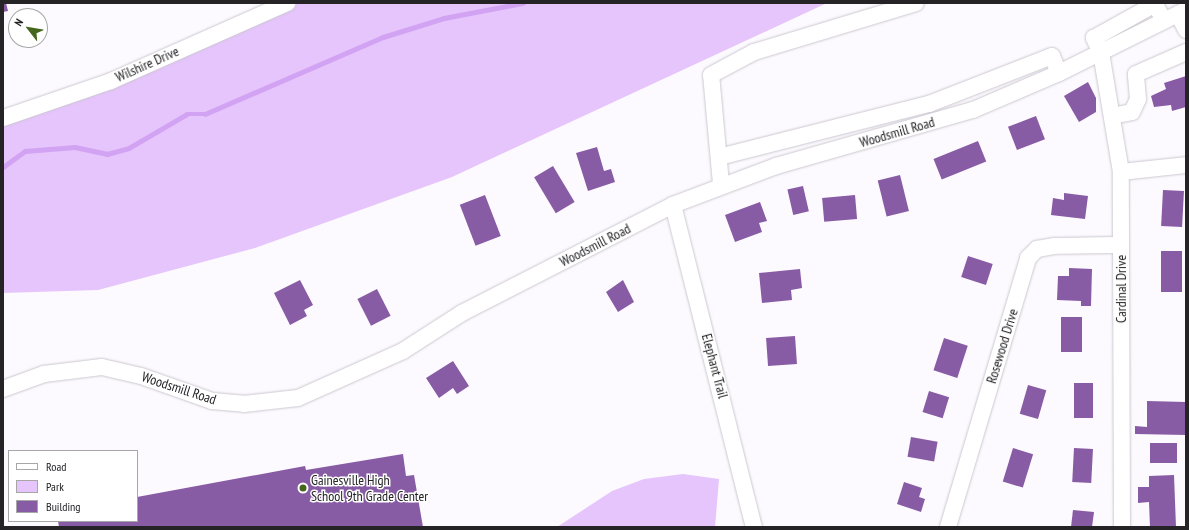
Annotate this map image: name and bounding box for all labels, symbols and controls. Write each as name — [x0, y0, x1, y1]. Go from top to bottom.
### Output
north arrow — [8, 8, 48, 48]
text: N — [11, 16, 26, 28]
street label: Wilshire Drive — [113, 43, 181, 85]
street label: Woodsmill Road — [858, 113, 936, 151]
street label: Woodsmill Road — [557, 220, 633, 270]
street label: Cardinal Drive — [1113, 255, 1129, 323]
street label: Rosewood Drive — [983, 307, 1021, 385]
street label: Elephant Trail — [698, 332, 732, 400]
street label: Woodsmill Road — [140, 368, 218, 408]
legend — [8, 450, 138, 522]
text: Road — [46, 459, 66, 474]
place label: Gainesville High School 9th Grade Center — [311, 472, 428, 504]
text: Park — [46, 479, 64, 494]
marker: Gainesville High School 9th Grade Center — [298, 483, 308, 493]
text: Building — [46, 499, 81, 514]

